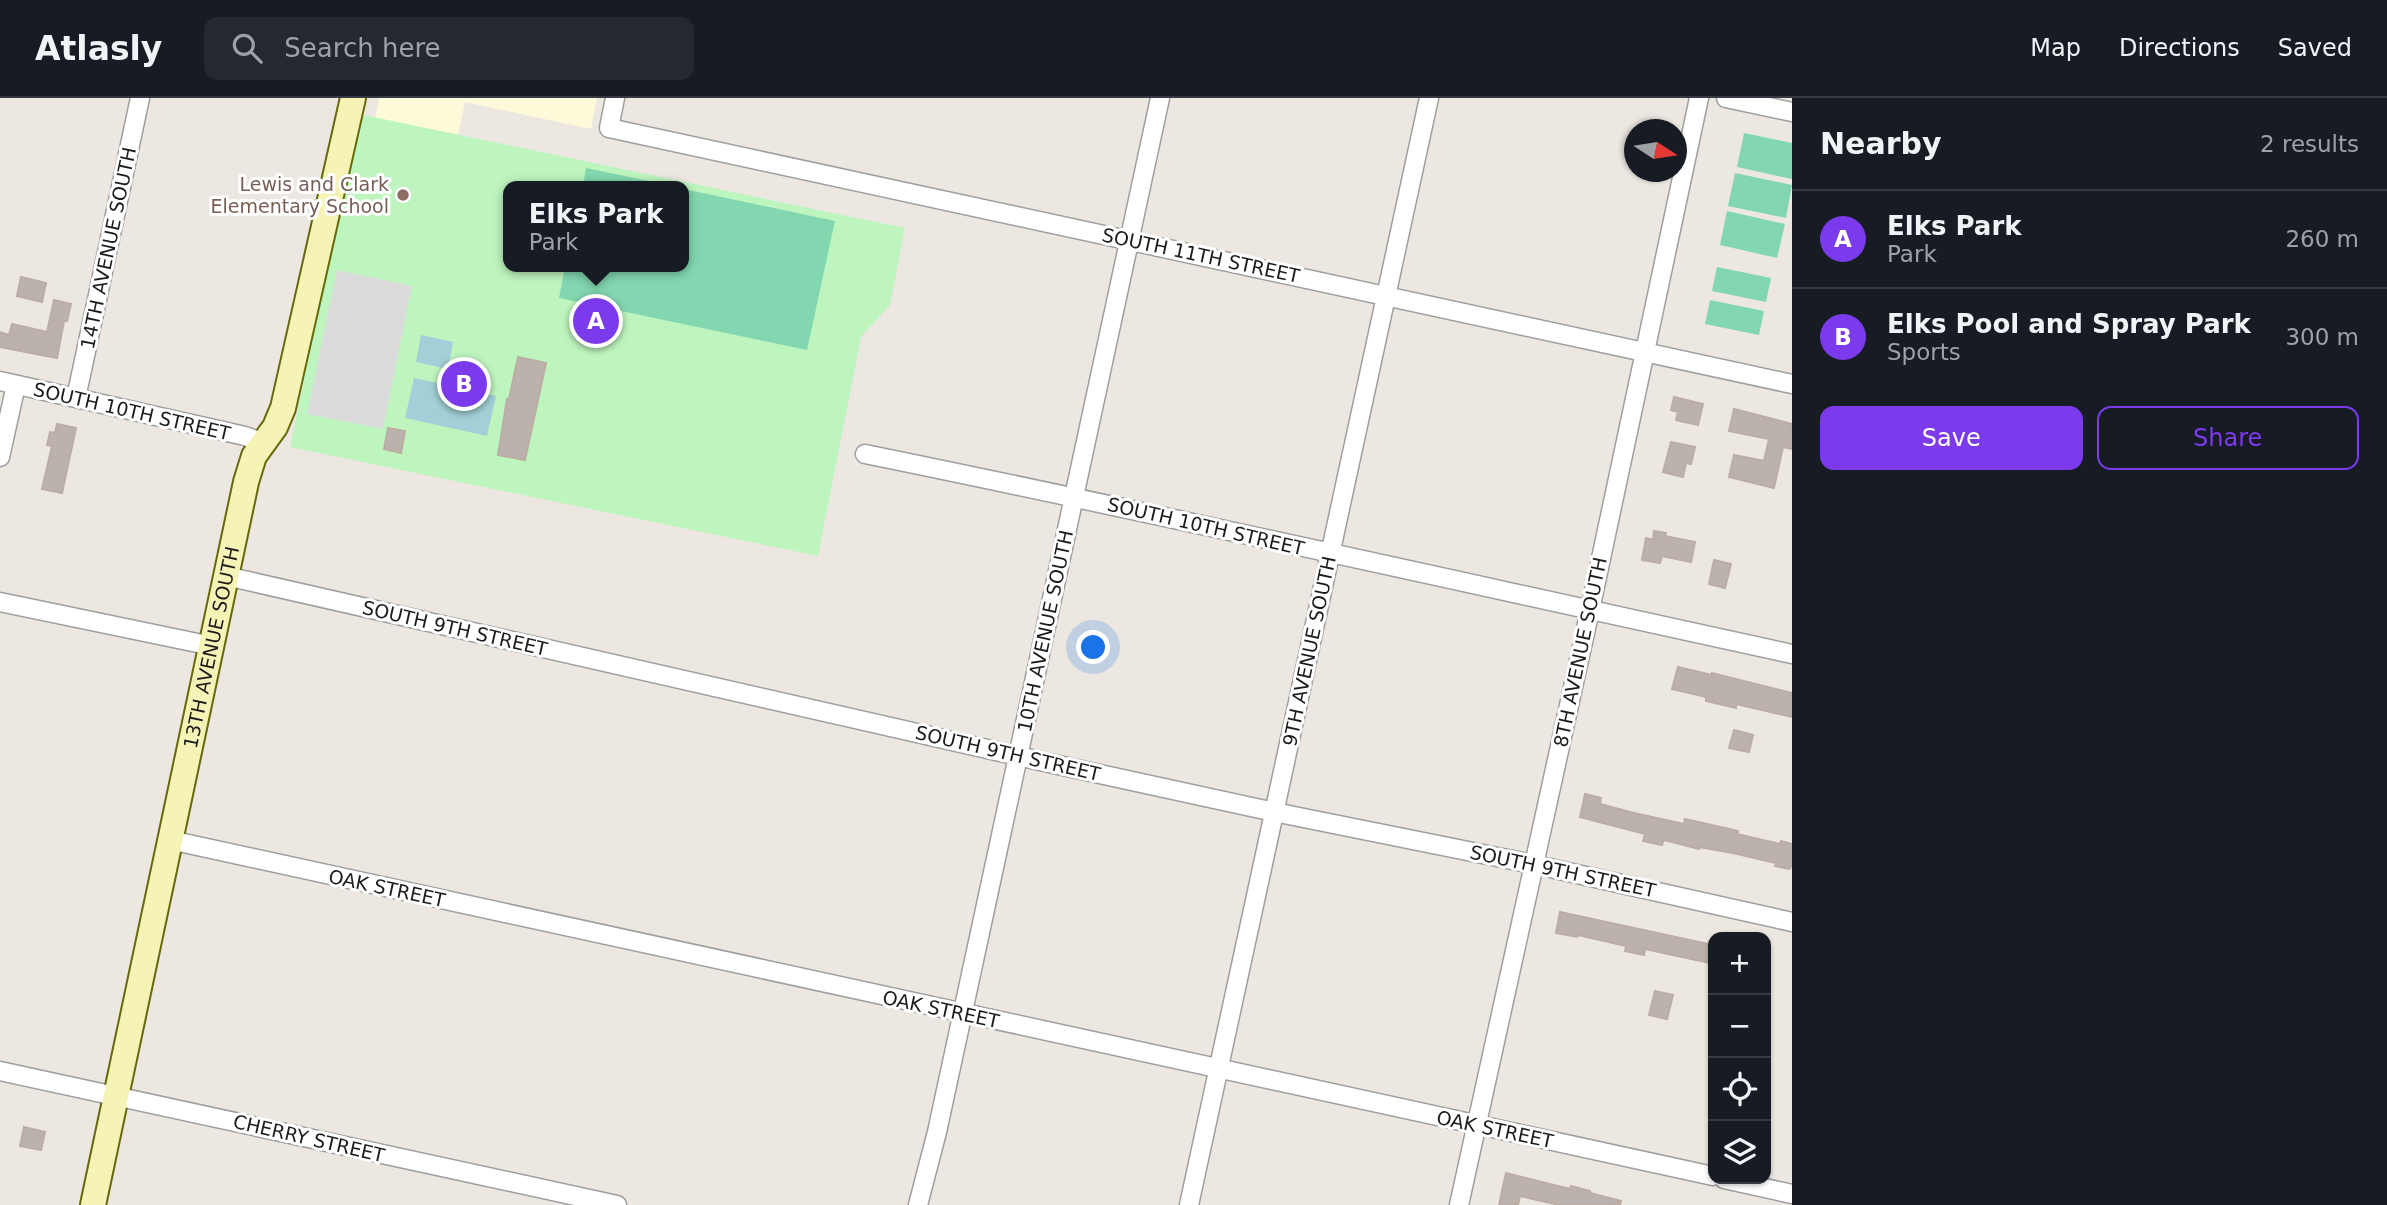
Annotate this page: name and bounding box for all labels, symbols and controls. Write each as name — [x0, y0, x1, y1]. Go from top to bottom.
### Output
search box — [204, 17, 694, 80]
text: Atlasly — [35, 29, 162, 68]
icon: search — [228, 29, 266, 67]
text: Search here — [284, 33, 441, 63]
text: Map — [2030, 34, 2081, 62]
text: Directions — [2119, 34, 2240, 62]
text: Saved — [2278, 34, 2352, 62]
north arrow — [1624, 119, 1687, 182]
text: Nearby — [1820, 126, 1942, 161]
text: 2 results — [2260, 131, 2359, 157]
street label: 14TH AVENUE SOUTH — [76, 145, 140, 351]
place label: Lewis and Clark Elementary School — [211, 173, 389, 217]
popup — [503, 181, 689, 272]
marker: Lewis and Clark Elementary School — [395, 187, 411, 203]
text: Elks Park — [529, 199, 663, 229]
text: Elks Park — [1887, 211, 2022, 241]
street label: SOUTH 11TH STREET — [1100, 223, 1302, 287]
text: A — [1834, 226, 1852, 252]
text: 260 m — [2285, 226, 2359, 252]
text: Park — [529, 229, 578, 255]
text: Park — [1887, 241, 1937, 267]
pin: A — [573, 295, 619, 347]
text: Elks Pool and Spray Park — [1887, 309, 2251, 339]
text: B — [1834, 324, 1852, 350]
text: 300 m — [2285, 324, 2359, 350]
text: Sports — [1887, 339, 1961, 365]
pin: B — [441, 358, 487, 410]
street label: SOUTH 10TH STREET — [31, 378, 233, 444]
button: Save — [1820, 406, 2083, 470]
button: Share — [2097, 406, 2359, 470]
street label: SOUTH 10TH STREET — [1105, 493, 1307, 559]
street label: 10TH AVENUE SOUTH — [1013, 528, 1077, 734]
street label: 13TH AVENUE SOUTH — [179, 544, 243, 750]
street label: 9TH AVENUE SOUTH — [1278, 554, 1340, 748]
street label: 8TH AVENUE SOUTH — [1549, 555, 1611, 749]
street label: SOUTH 9TH STREET — [360, 596, 550, 660]
your location — [1076, 630, 1110, 664]
street label: SOUTH 9TH STREET — [913, 721, 1103, 785]
street label: SOUTH 9TH STREET — [1468, 841, 1658, 902]
street label: OAK STREET — [327, 865, 448, 911]
map controls — [1708, 932, 1771, 1184]
button: + — [1708, 932, 1771, 995]
street label: OAK STREET — [881, 986, 1002, 1032]
button: − — [1708, 995, 1771, 1058]
button: locate — [1708, 1058, 1771, 1121]
street label: OAK STREET — [1435, 1106, 1556, 1152]
street label: CHERRY STREET — [231, 1110, 387, 1166]
button: layers — [1708, 1121, 1771, 1184]

